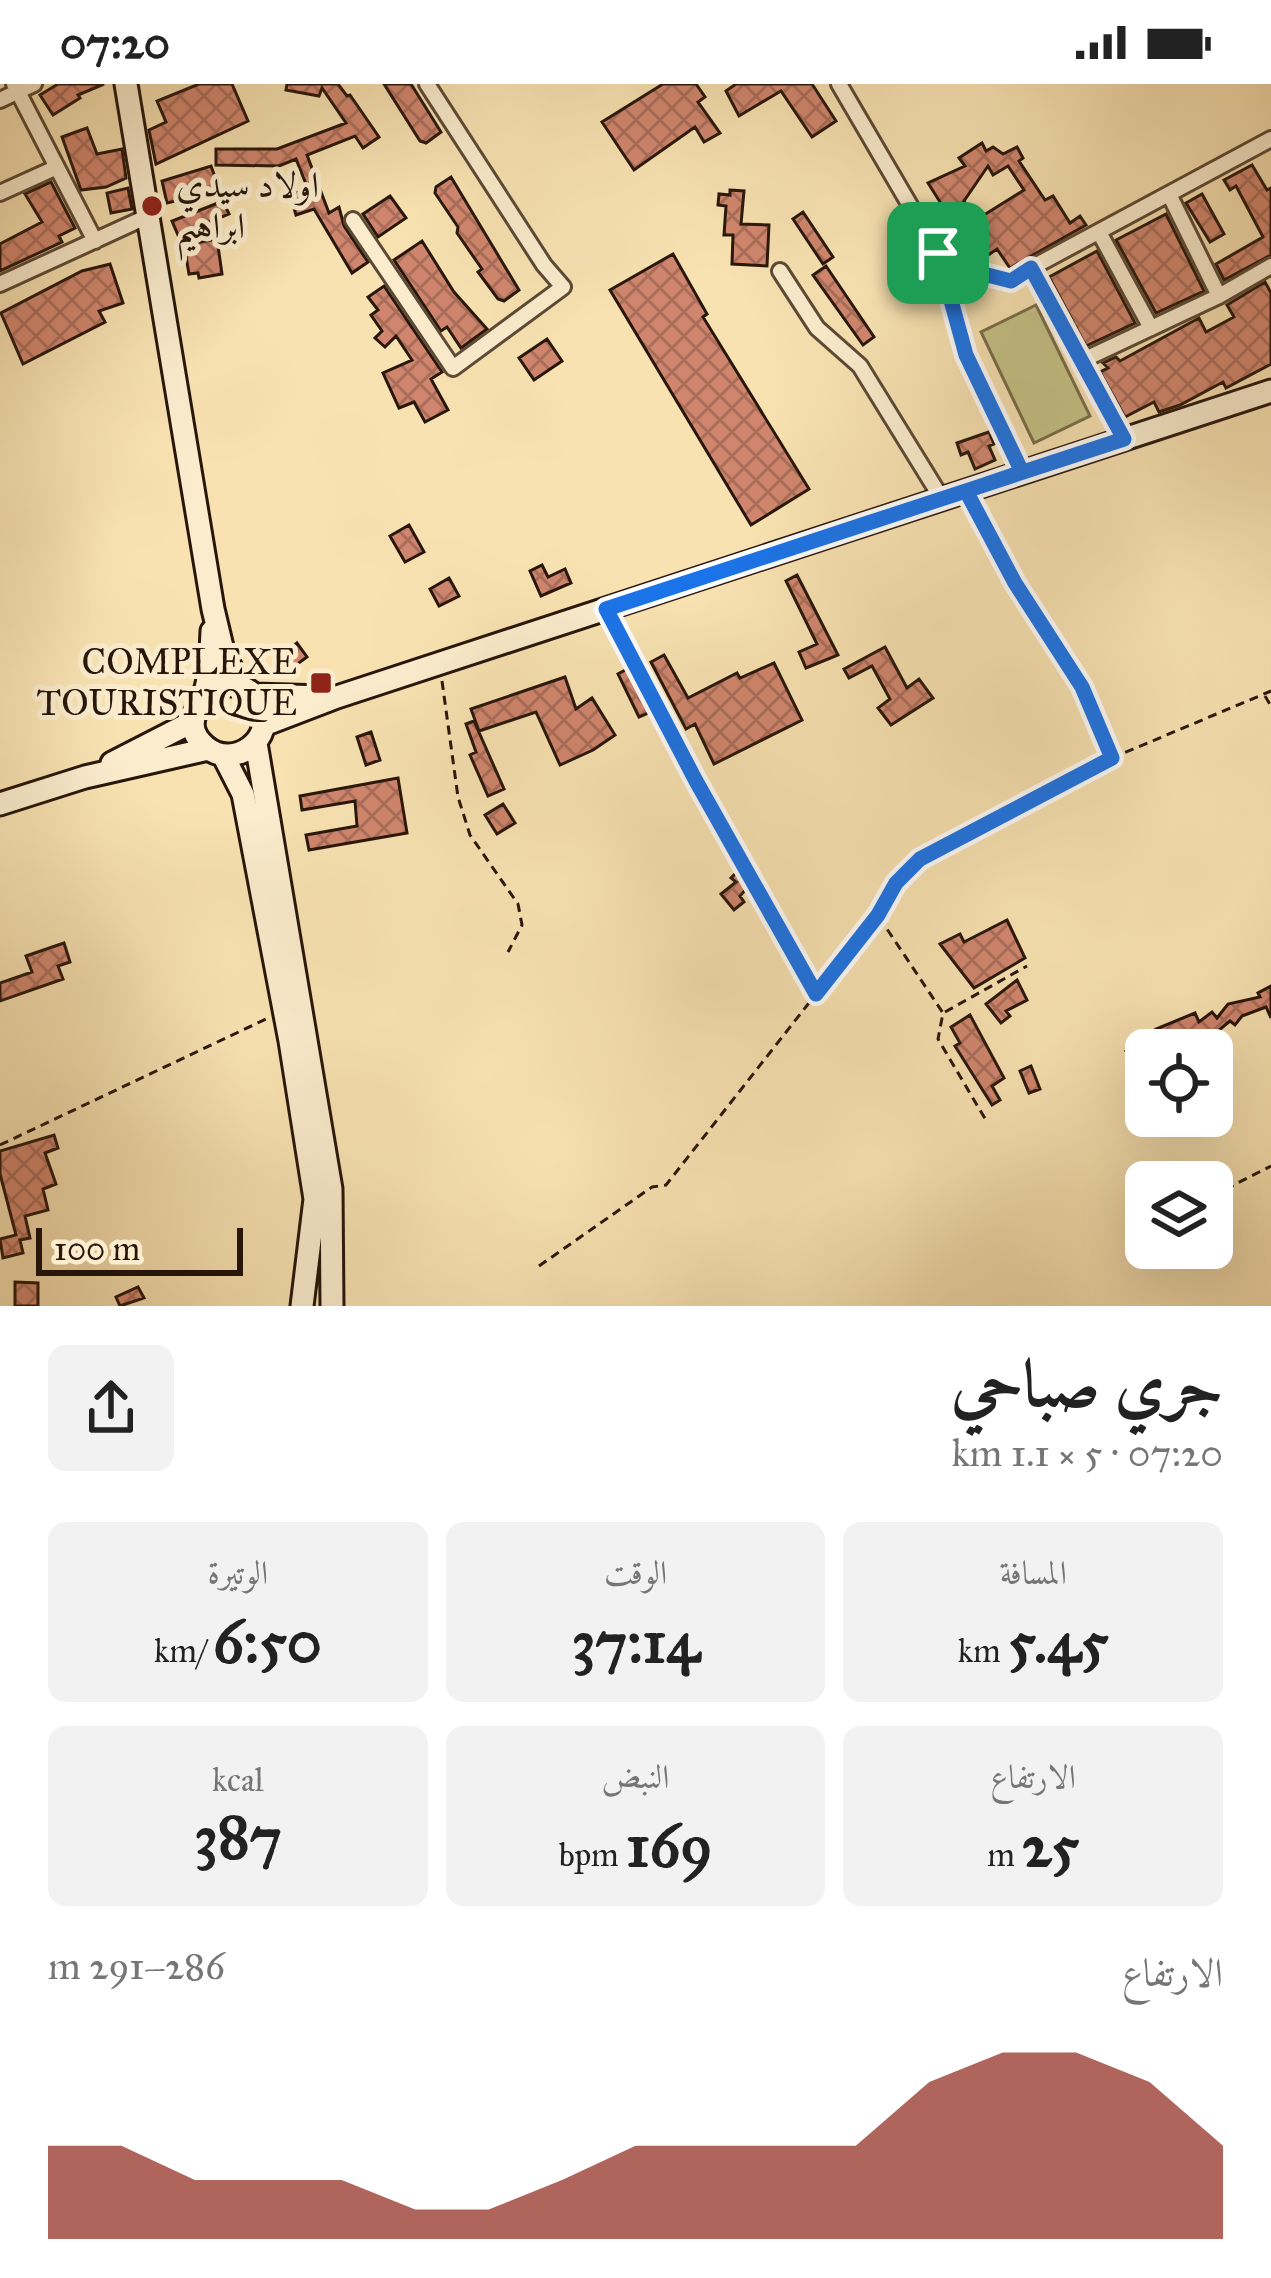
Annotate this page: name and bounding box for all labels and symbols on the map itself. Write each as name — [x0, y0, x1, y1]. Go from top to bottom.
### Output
place label: اولاد سيدي ابراهيم — [176, 163, 319, 261]
marker: اولاد سيدي ابراهيم — [139, 193, 165, 219]
pin — [887, 202, 989, 304]
place label: COMPLEXE TOURISTIQUE — [36, 640, 297, 725]
marker: COMPLEXE TOURISTIQUE — [308, 670, 334, 696]
scale bar — [36, 1222, 243, 1275]

